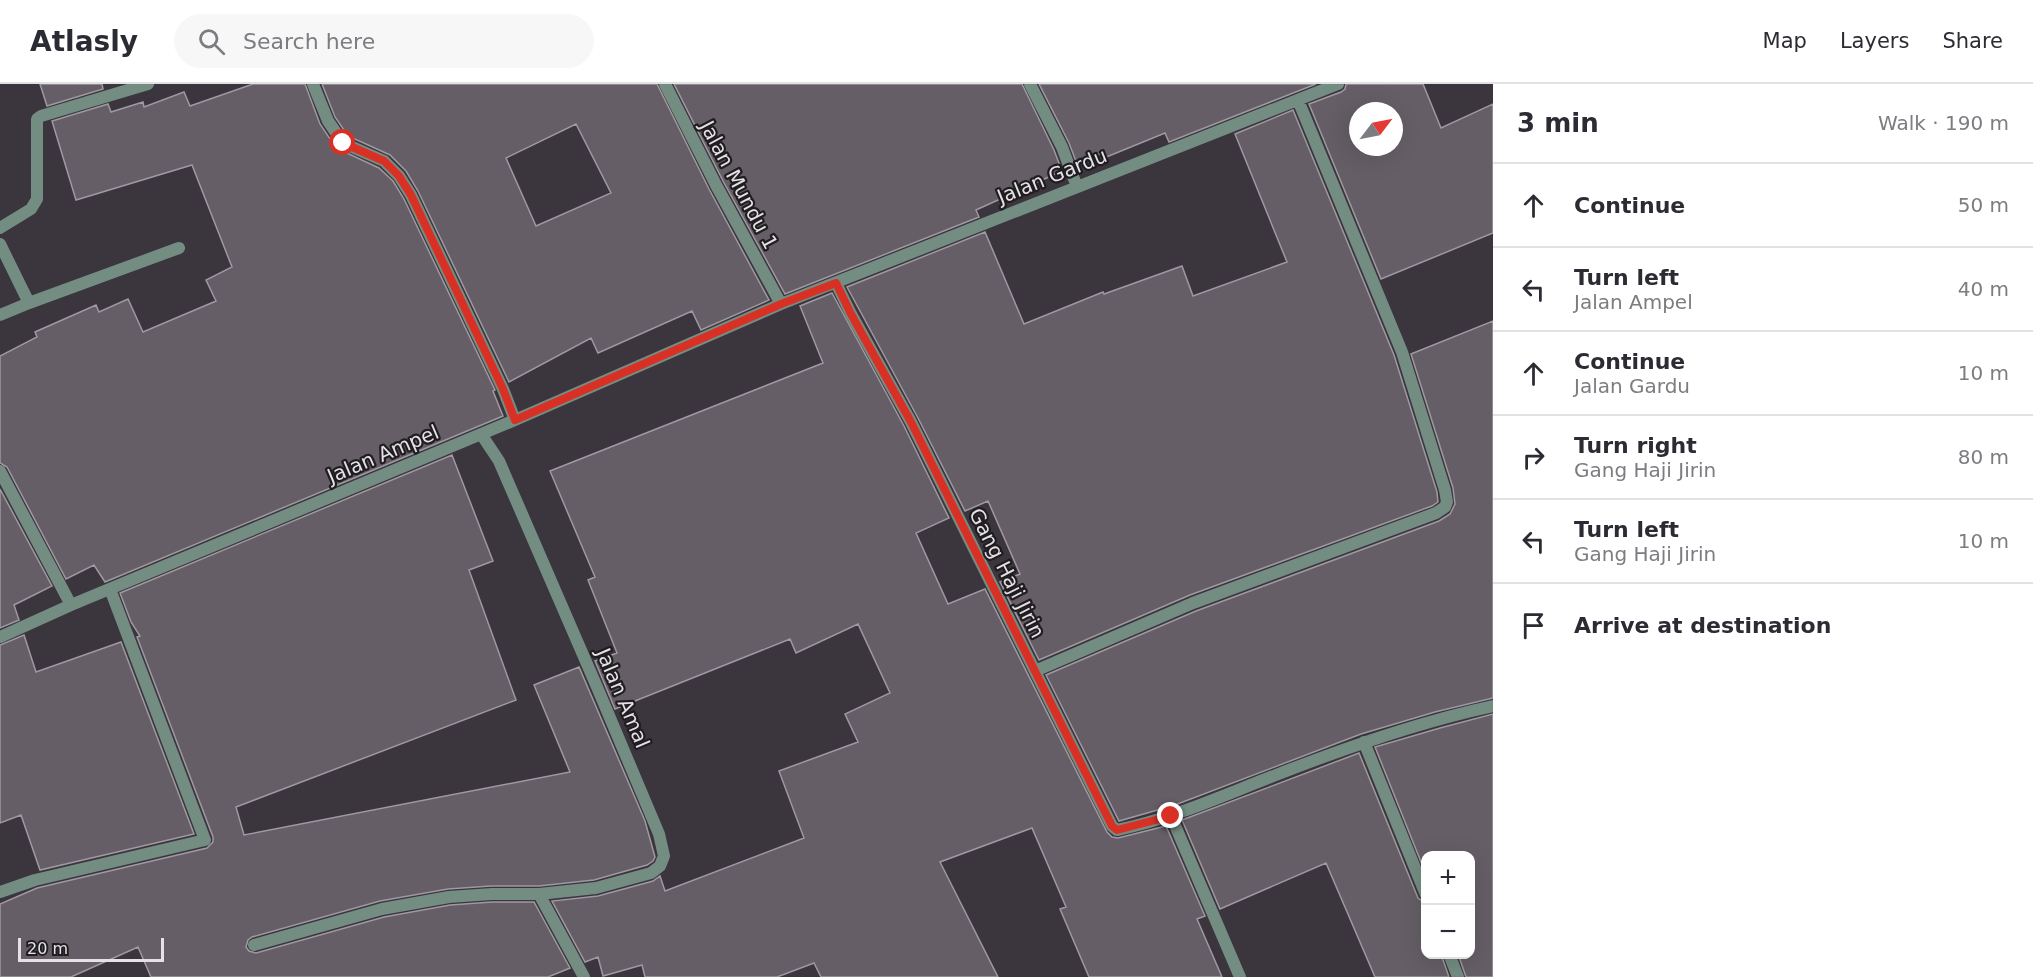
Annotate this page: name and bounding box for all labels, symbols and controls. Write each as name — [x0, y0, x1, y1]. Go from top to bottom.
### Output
search box — [174, 14, 594, 68]
text: Atlasly — [30, 25, 138, 58]
icon: search — [195, 25, 228, 58]
text: Search here — [243, 29, 375, 54]
text: Map — [1763, 29, 1807, 53]
text: Layers — [1840, 29, 1909, 53]
text: Share — [1942, 29, 2003, 53]
north arrow — [1349, 102, 1403, 156]
text: 3 min — [1517, 108, 1599, 138]
text: Walk · 190 m — [1878, 111, 2009, 135]
street label: Jalan Mundu 1 — [694, 115, 783, 253]
route start — [329, 129, 355, 155]
street label: Jalan Gardu — [992, 143, 1110, 210]
icon: ahead — [1517, 189, 1550, 222]
text: Continue — [1574, 193, 1685, 218]
text: 50 m — [1958, 193, 2009, 217]
text: Turn left — [1574, 265, 1679, 290]
icon: left — [1517, 273, 1550, 306]
text: 40 m — [1958, 277, 2009, 301]
text: Jalan Ampel — [1574, 290, 1693, 314]
text: Continue — [1574, 349, 1685, 374]
icon: ahead — [1517, 357, 1550, 390]
text: 10 m — [1958, 361, 2009, 385]
text: Jalan Gardu — [1574, 374, 1690, 398]
street label: Jalan Ampel — [322, 420, 442, 489]
text: Turn right — [1574, 433, 1697, 458]
icon: right — [1517, 441, 1550, 474]
text: 80 m — [1958, 445, 2009, 469]
text: Gang Haji Jirin — [1574, 458, 1716, 482]
street label: Gang Haji Jirin — [964, 504, 1050, 642]
text: Turn left — [1574, 517, 1679, 542]
icon: left — [1517, 525, 1550, 558]
text: 10 m — [1958, 529, 2009, 553]
text: Gang Haji Jirin — [1574, 542, 1716, 566]
icon: arrive — [1517, 609, 1550, 642]
text: Arrive at destination — [1574, 613, 1831, 638]
street label: Jalan Amal — [590, 643, 655, 751]
route end — [1157, 802, 1183, 828]
map controls — [1421, 851, 1475, 959]
button: + — [1421, 851, 1475, 905]
button: − — [1421, 905, 1475, 959]
scale bar — [18, 935, 164, 962]
text: 20 m — [27, 939, 68, 958]

